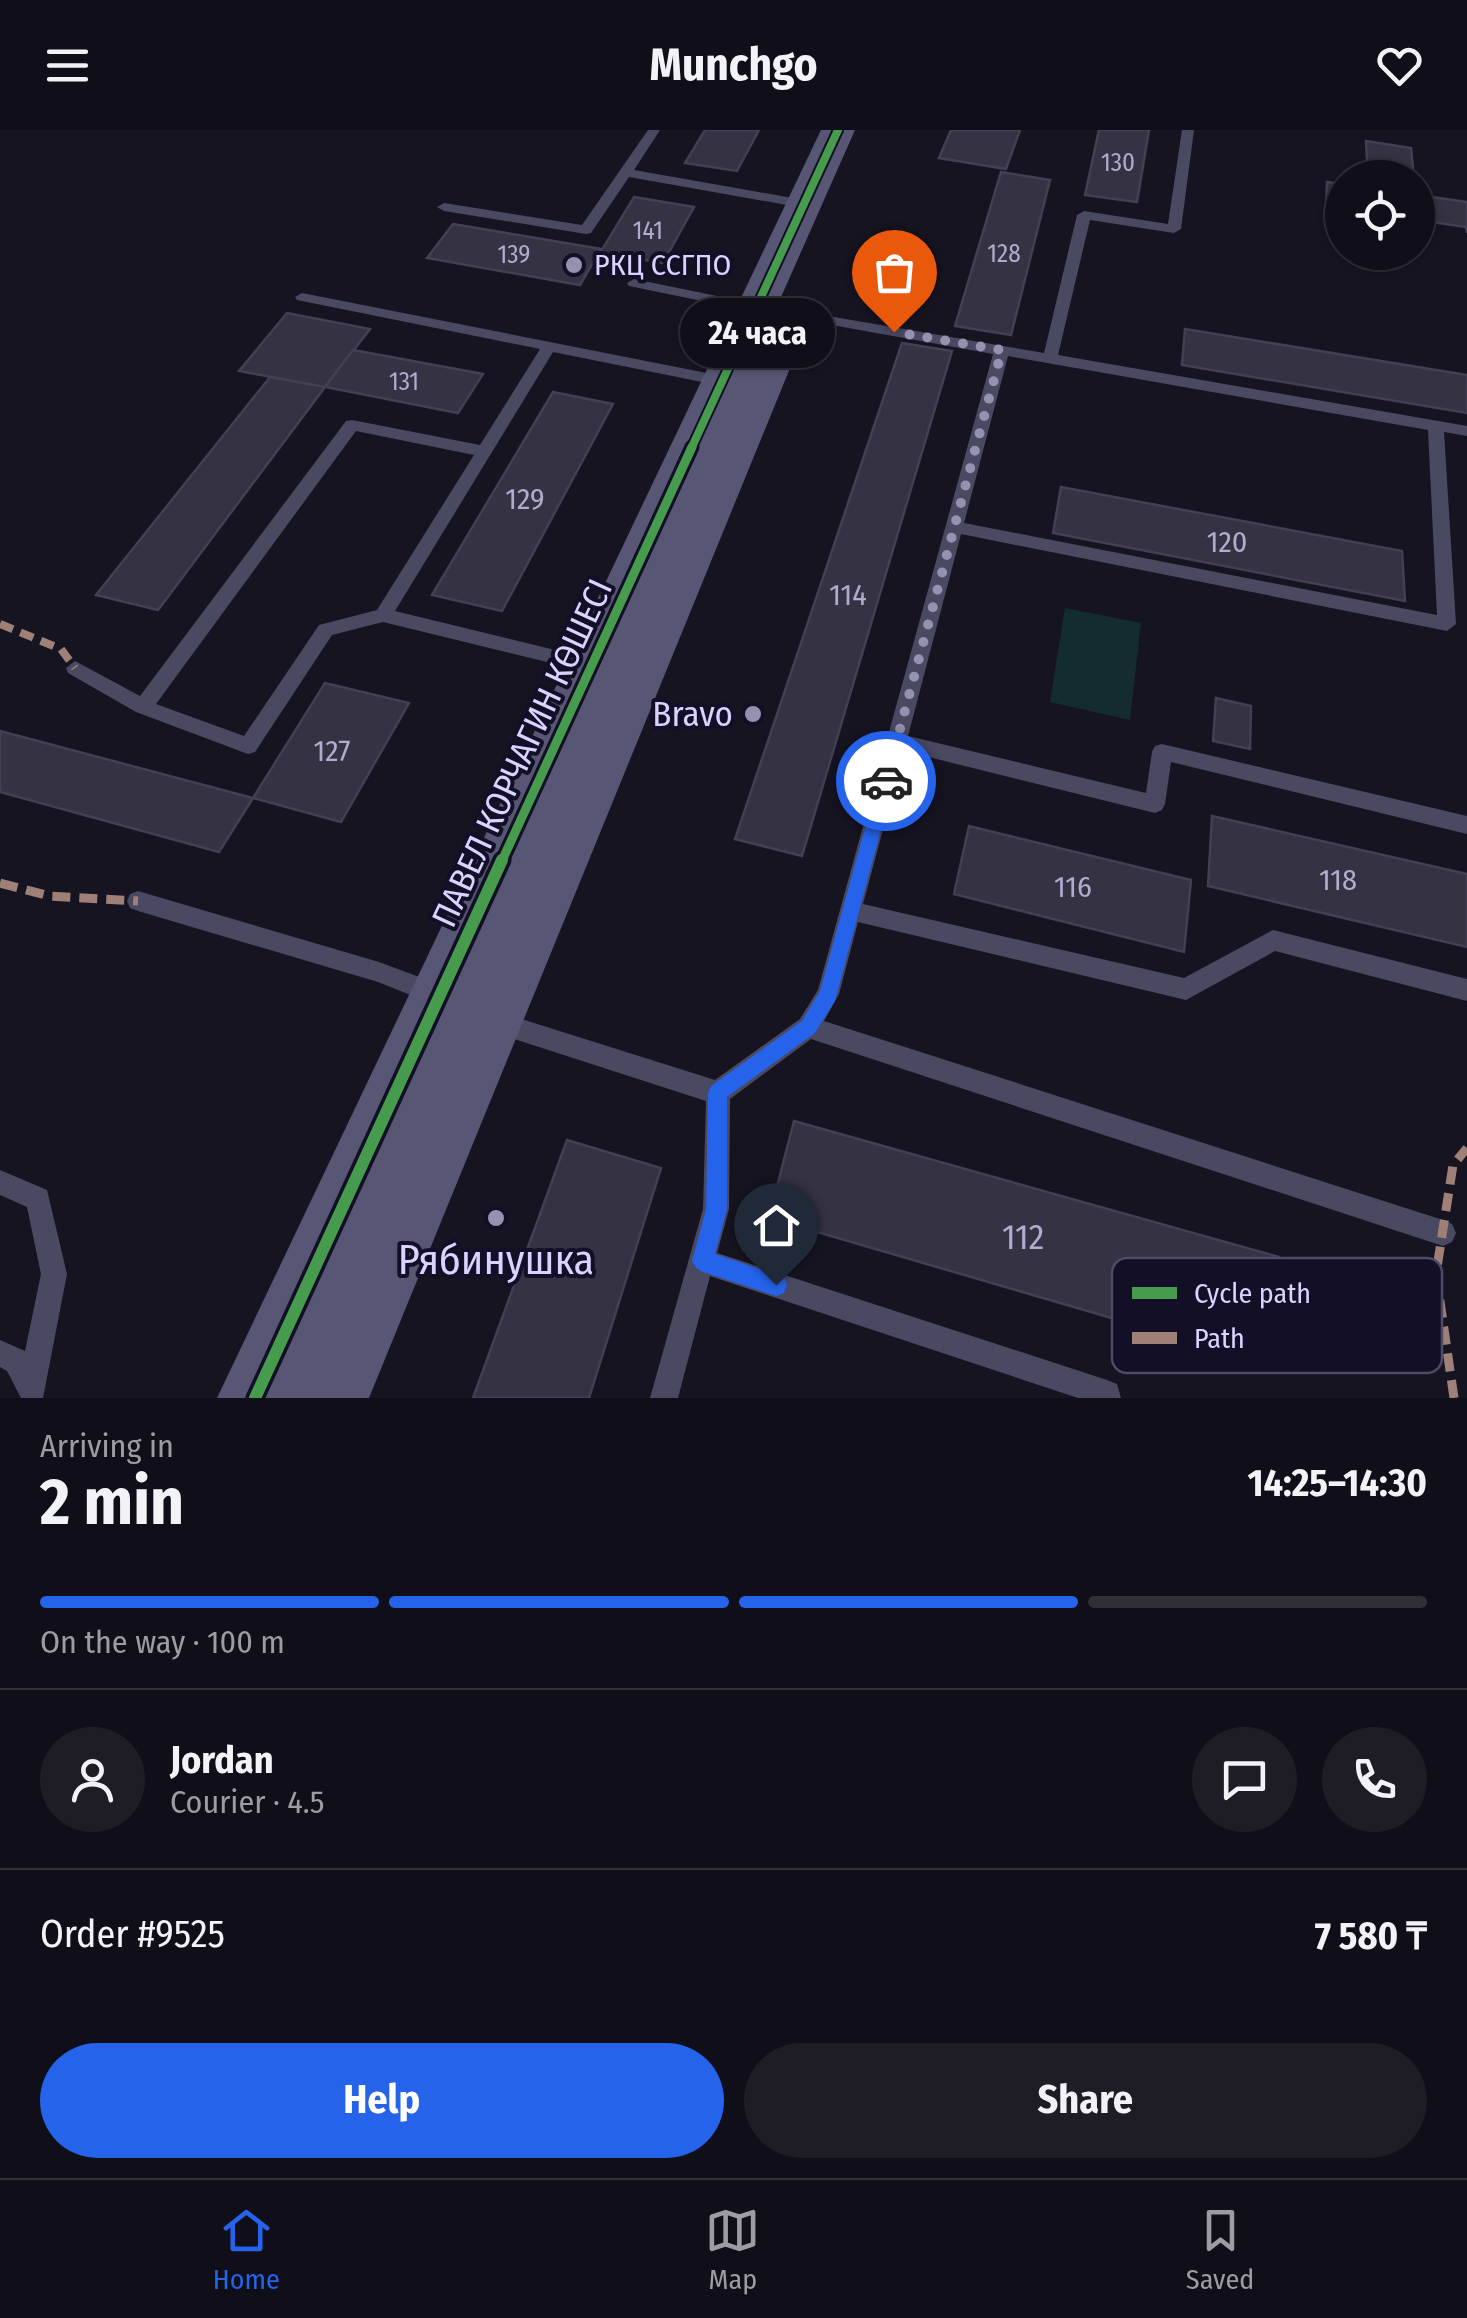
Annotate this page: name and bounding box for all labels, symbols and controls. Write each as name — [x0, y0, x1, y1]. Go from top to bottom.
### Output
icon: menu — [40, 38, 95, 93]
text: Munchgo — [650, 38, 817, 92]
icon: heart — [1372, 38, 1427, 93]
house number: 130 — [1101, 148, 1135, 178]
map controls — [1325, 160, 1435, 270]
button: locate — [1325, 160, 1435, 270]
house number: 141 — [633, 216, 663, 246]
pin — [852, 230, 937, 333]
house number: 128 — [987, 239, 1021, 269]
house number: 139 — [498, 240, 530, 270]
icon: bag — [867, 245, 922, 300]
place label: РКЦ ССГПО — [594, 247, 731, 283]
marker: РКЦ ССГПО — [563, 254, 585, 276]
callout: 24 часа — [679, 297, 834, 367]
text: 24 часа — [708, 314, 807, 352]
house number: 131 — [389, 367, 419, 397]
house number: 129 — [505, 481, 545, 517]
house number: 120 — [1207, 524, 1247, 560]
street label: ПАВЕЛ КОРЧАГИН КӨШЕСІ — [423, 573, 621, 933]
house number: 114 — [829, 577, 867, 613]
place label: Bravo — [652, 693, 733, 735]
marker: Bravo — [742, 703, 764, 725]
courier — [836, 731, 936, 831]
house number: 127 — [314, 733, 350, 769]
icon: car — [859, 754, 914, 809]
house number: 118 — [1319, 862, 1357, 898]
house number: 116 — [1054, 869, 1092, 905]
pin — [734, 1183, 819, 1286]
icon: home — [749, 1198, 804, 1253]
marker: Рябинушка — [485, 1207, 507, 1229]
house number: 112 — [1002, 1216, 1044, 1258]
place label: Рябинушка — [398, 1235, 594, 1285]
legend — [1112, 1258, 1442, 1373]
text: Cycle path — [1194, 1277, 1311, 1310]
text: Path — [1194, 1322, 1245, 1355]
text: Arriving in — [40, 1427, 174, 1465]
text: 14:25–14:30 — [1247, 1460, 1427, 1506]
text: 2 min — [40, 1463, 184, 1541]
text: On the way · 100 m — [40, 1623, 285, 1661]
button: person — [40, 1727, 145, 1832]
button: chat — [1192, 1727, 1297, 1832]
button: phone — [1322, 1727, 1427, 1832]
text: Jordan — [170, 1737, 274, 1783]
text: Courier · 4.5 — [170, 1783, 325, 1821]
text: Order #9525 — [40, 1911, 225, 1957]
text: 7 580 ₸ — [1315, 1913, 1427, 1959]
button: Help — [40, 2043, 724, 2158]
button: Share — [744, 2043, 1427, 2158]
tab: Home — [213, 2203, 280, 2296]
tab: Map — [705, 2203, 760, 2296]
tab: Saved — [1186, 2203, 1254, 2296]

